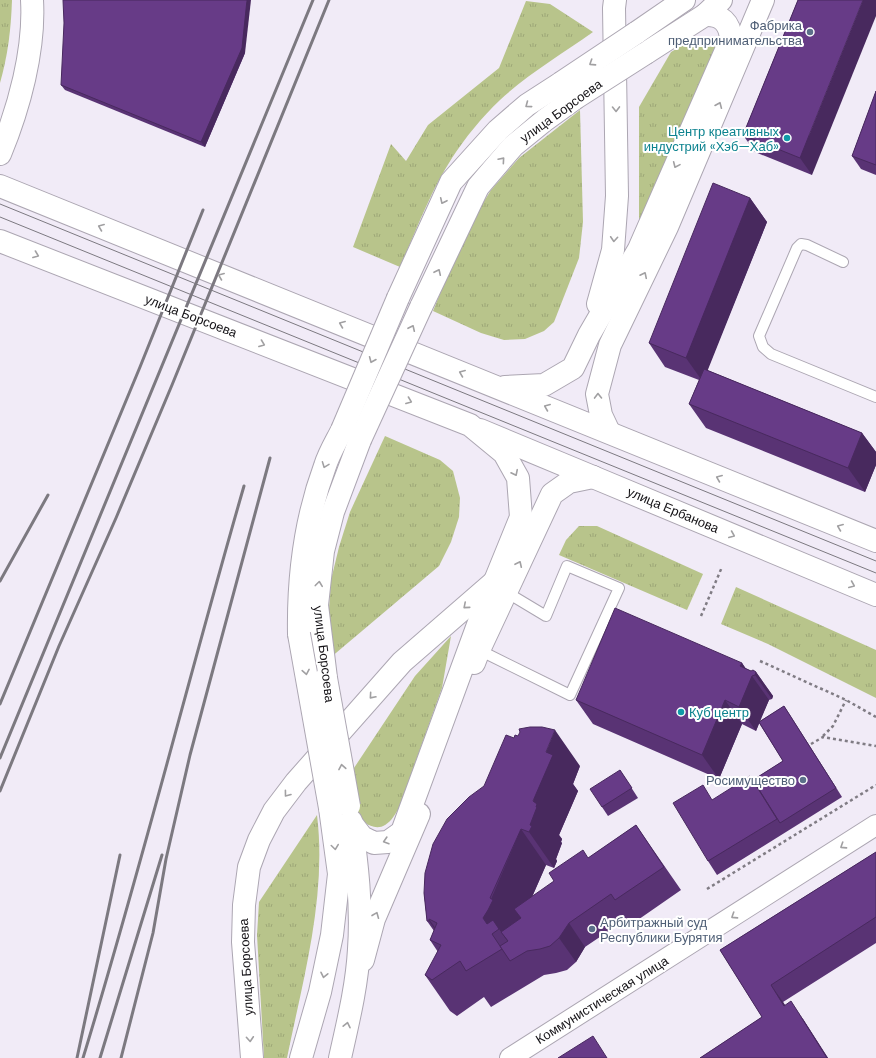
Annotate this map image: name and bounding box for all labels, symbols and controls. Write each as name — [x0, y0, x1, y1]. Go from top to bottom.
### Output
place label: Фабрика предпринимательства — [668, 17, 803, 49]
marker: Фабрика предпринимательства — [805, 27, 815, 37]
one-way arrow — [589, 58, 596, 65]
street label: улица Борсоева — [517, 75, 606, 146]
one-way arrow — [526, 100, 533, 107]
one-way arrow — [715, 102, 723, 109]
one-way arrow — [612, 106, 620, 112]
place label: Центр креативных индустрий «Хэб—Хаб» — [644, 123, 779, 155]
marker: Центр креативных индустрий «Хэб—Хаб» — [782, 133, 792, 143]
one-way arrow — [497, 157, 504, 164]
one-way arrow — [672, 162, 680, 169]
one-way arrow — [440, 196, 448, 204]
one-way arrow — [97, 223, 104, 231]
one-way arrow — [609, 236, 618, 242]
one-way arrow — [33, 251, 40, 259]
one-way arrow — [433, 268, 441, 276]
one-way arrow — [218, 272, 225, 280]
one-way arrow — [639, 272, 647, 279]
street label: улица Борсоева — [143, 291, 240, 342]
one-way arrow — [338, 321, 345, 329]
one-way arrow — [407, 325, 415, 332]
one-way arrow — [258, 339, 265, 347]
one-way arrow — [368, 356, 376, 363]
one-way arrow — [459, 370, 467, 378]
one-way arrow — [594, 392, 602, 398]
one-way arrow — [405, 397, 412, 405]
one-way arrow — [543, 404, 550, 412]
one-way arrow — [322, 462, 330, 469]
one-way arrow — [510, 469, 518, 476]
one-way arrow — [716, 474, 723, 482]
street label: улица Ербанова — [625, 483, 722, 537]
one-way arrow — [836, 523, 843, 531]
one-way arrow — [729, 531, 736, 539]
one-way arrow — [514, 560, 522, 568]
one-way arrow — [315, 580, 324, 587]
one-way arrow — [849, 581, 856, 589]
one-way arrow — [463, 601, 471, 608]
street label: улица Борсоева — [310, 605, 338, 704]
one-way arrow — [301, 669, 309, 675]
one-way arrow — [370, 691, 377, 698]
place label: Куб центр — [689, 704, 749, 721]
marker: Куб центр — [676, 707, 686, 717]
one-way arrow — [338, 764, 347, 770]
place label: Росимущество — [706, 772, 795, 789]
marker: Росимущество — [798, 775, 808, 785]
one-way arrow — [285, 789, 292, 796]
one-way arrow — [382, 836, 389, 845]
one-way arrow — [840, 842, 847, 849]
one-way arrow — [330, 844, 339, 850]
one-way arrow — [372, 911, 380, 918]
one-way arrow — [731, 912, 738, 919]
place label: Арбитражный суд Республики Бурятия — [600, 914, 723, 946]
street label: улица Борсоева — [235, 917, 257, 1016]
marker: Арбитражный суд Республики Бурятия — [587, 924, 597, 934]
street label: Коммунистическая улица — [532, 952, 672, 1048]
one-way arrow — [320, 972, 328, 978]
one-way arrow — [342, 1022, 350, 1028]
one-way arrow — [246, 1036, 255, 1042]

